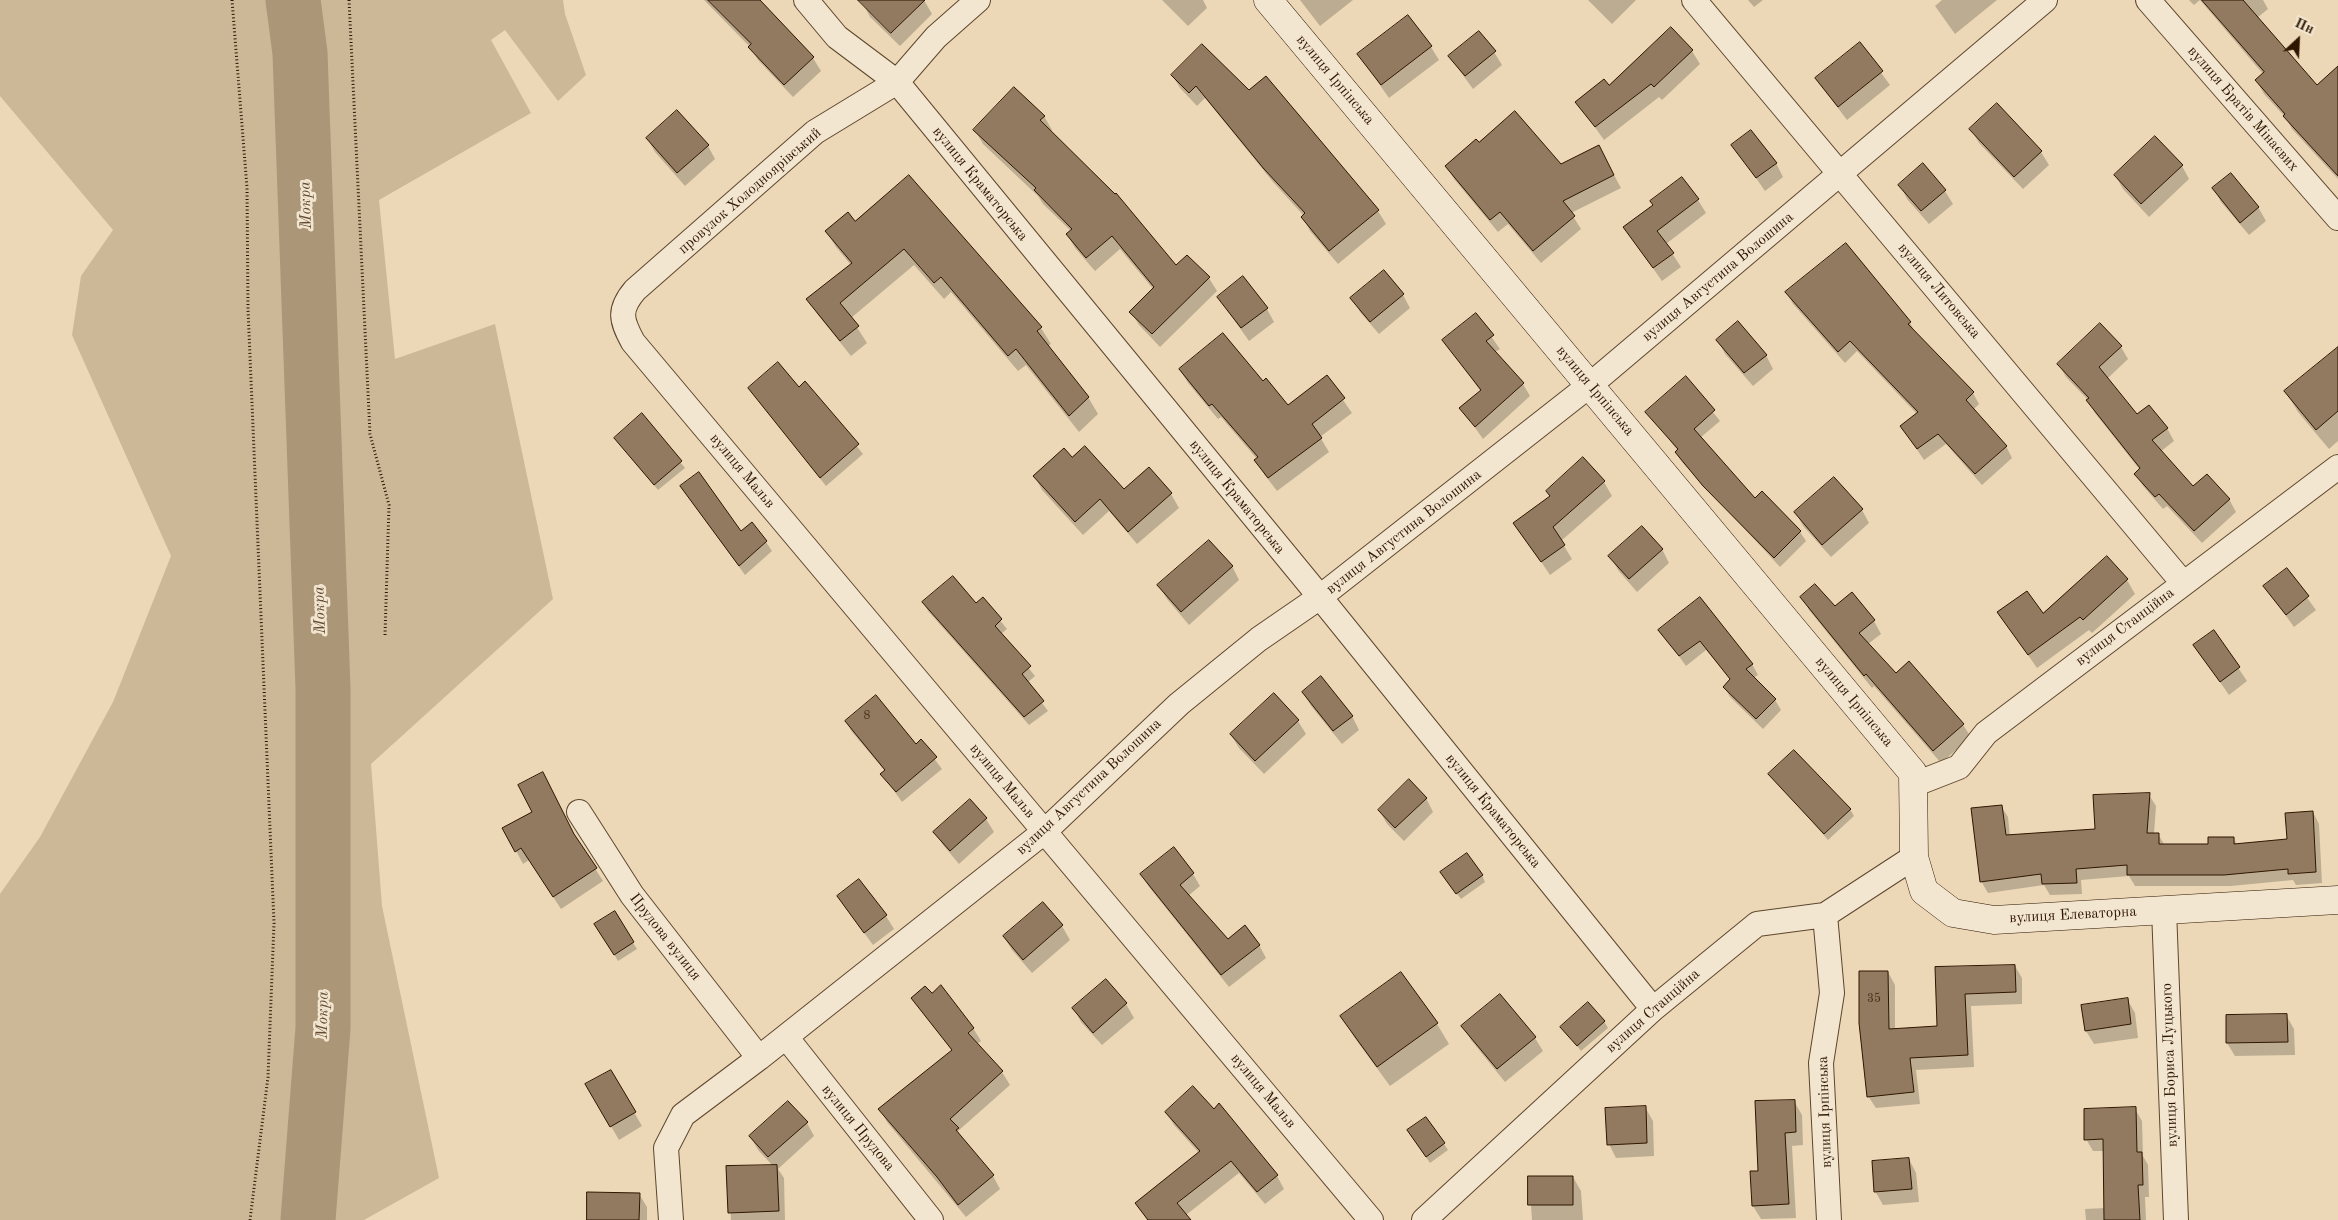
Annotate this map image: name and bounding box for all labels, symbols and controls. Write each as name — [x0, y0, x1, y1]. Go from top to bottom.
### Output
north arrow — [2273, 15, 2323, 65]
text: Пн — [2293, 16, 2316, 37]
street label: вулиця Ірпінська — [1292, 31, 1378, 129]
street label: вулиця Братів Мінаєвих — [2184, 43, 2302, 175]
street label: вулиця Краматорська — [928, 123, 1032, 245]
street label: провулок Холодноярівський — [675, 124, 825, 258]
water label: Мокра — [296, 181, 316, 229]
street label: вулиця Августина Волошина — [1639, 208, 1797, 346]
street label: вулиця Литовська — [1894, 240, 1984, 342]
street label: вулиця Ірпінська — [1552, 342, 1638, 440]
street label: вулиця Мальв — [706, 430, 778, 512]
street label: вулиця Краматорська — [1185, 436, 1289, 558]
street label: вулиця Августина Волошина — [1323, 466, 1485, 598]
street label: вулиця Станційна — [2072, 584, 2178, 670]
water label: Мокра — [310, 586, 330, 634]
street label: вулиця Ірпінська — [1811, 653, 1897, 751]
house number: 8 — [864, 709, 870, 723]
street label: вулиця Августина Волошина — [1013, 715, 1165, 859]
street label: вулиця Мальв — [966, 740, 1038, 822]
street label: вулиця Краматорська — [1441, 750, 1545, 872]
street label: Прудова вулиця — [625, 890, 705, 984]
street label: вулиця Елеваторна — [2009, 903, 2137, 927]
street label: вулиця Станційна — [1602, 965, 1704, 1057]
street label: вулиця Бориса Луцького — [2158, 983, 2182, 1147]
water label: Мокра — [313, 991, 333, 1039]
house number: 35 — [1867, 992, 1881, 1006]
street label: вулиця Мальв — [1227, 1050, 1299, 1132]
street label: вулиця Ірпінська — [1814, 1056, 1836, 1168]
street label: вулиця Прудова — [818, 1081, 898, 1175]

